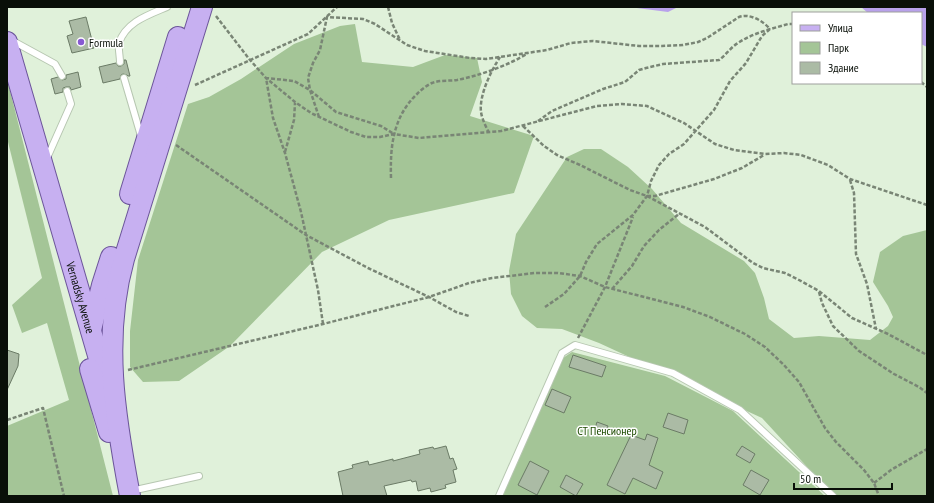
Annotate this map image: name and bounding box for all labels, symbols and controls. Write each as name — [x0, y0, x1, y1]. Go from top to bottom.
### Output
legend — [792, 12, 922, 84]
text: Улица — [828, 20, 853, 35]
place label: Formula — [89, 35, 123, 50]
marker: Formula — [76, 37, 86, 47]
text: Парк — [828, 40, 849, 55]
text: Здание — [828, 60, 859, 75]
street label: Vernadsky Avenue — [63, 259, 99, 335]
park label: СТ Пенсионер — [577, 423, 637, 438]
scale bar — [794, 465, 892, 491]
text: 50 m — [800, 471, 821, 486]

